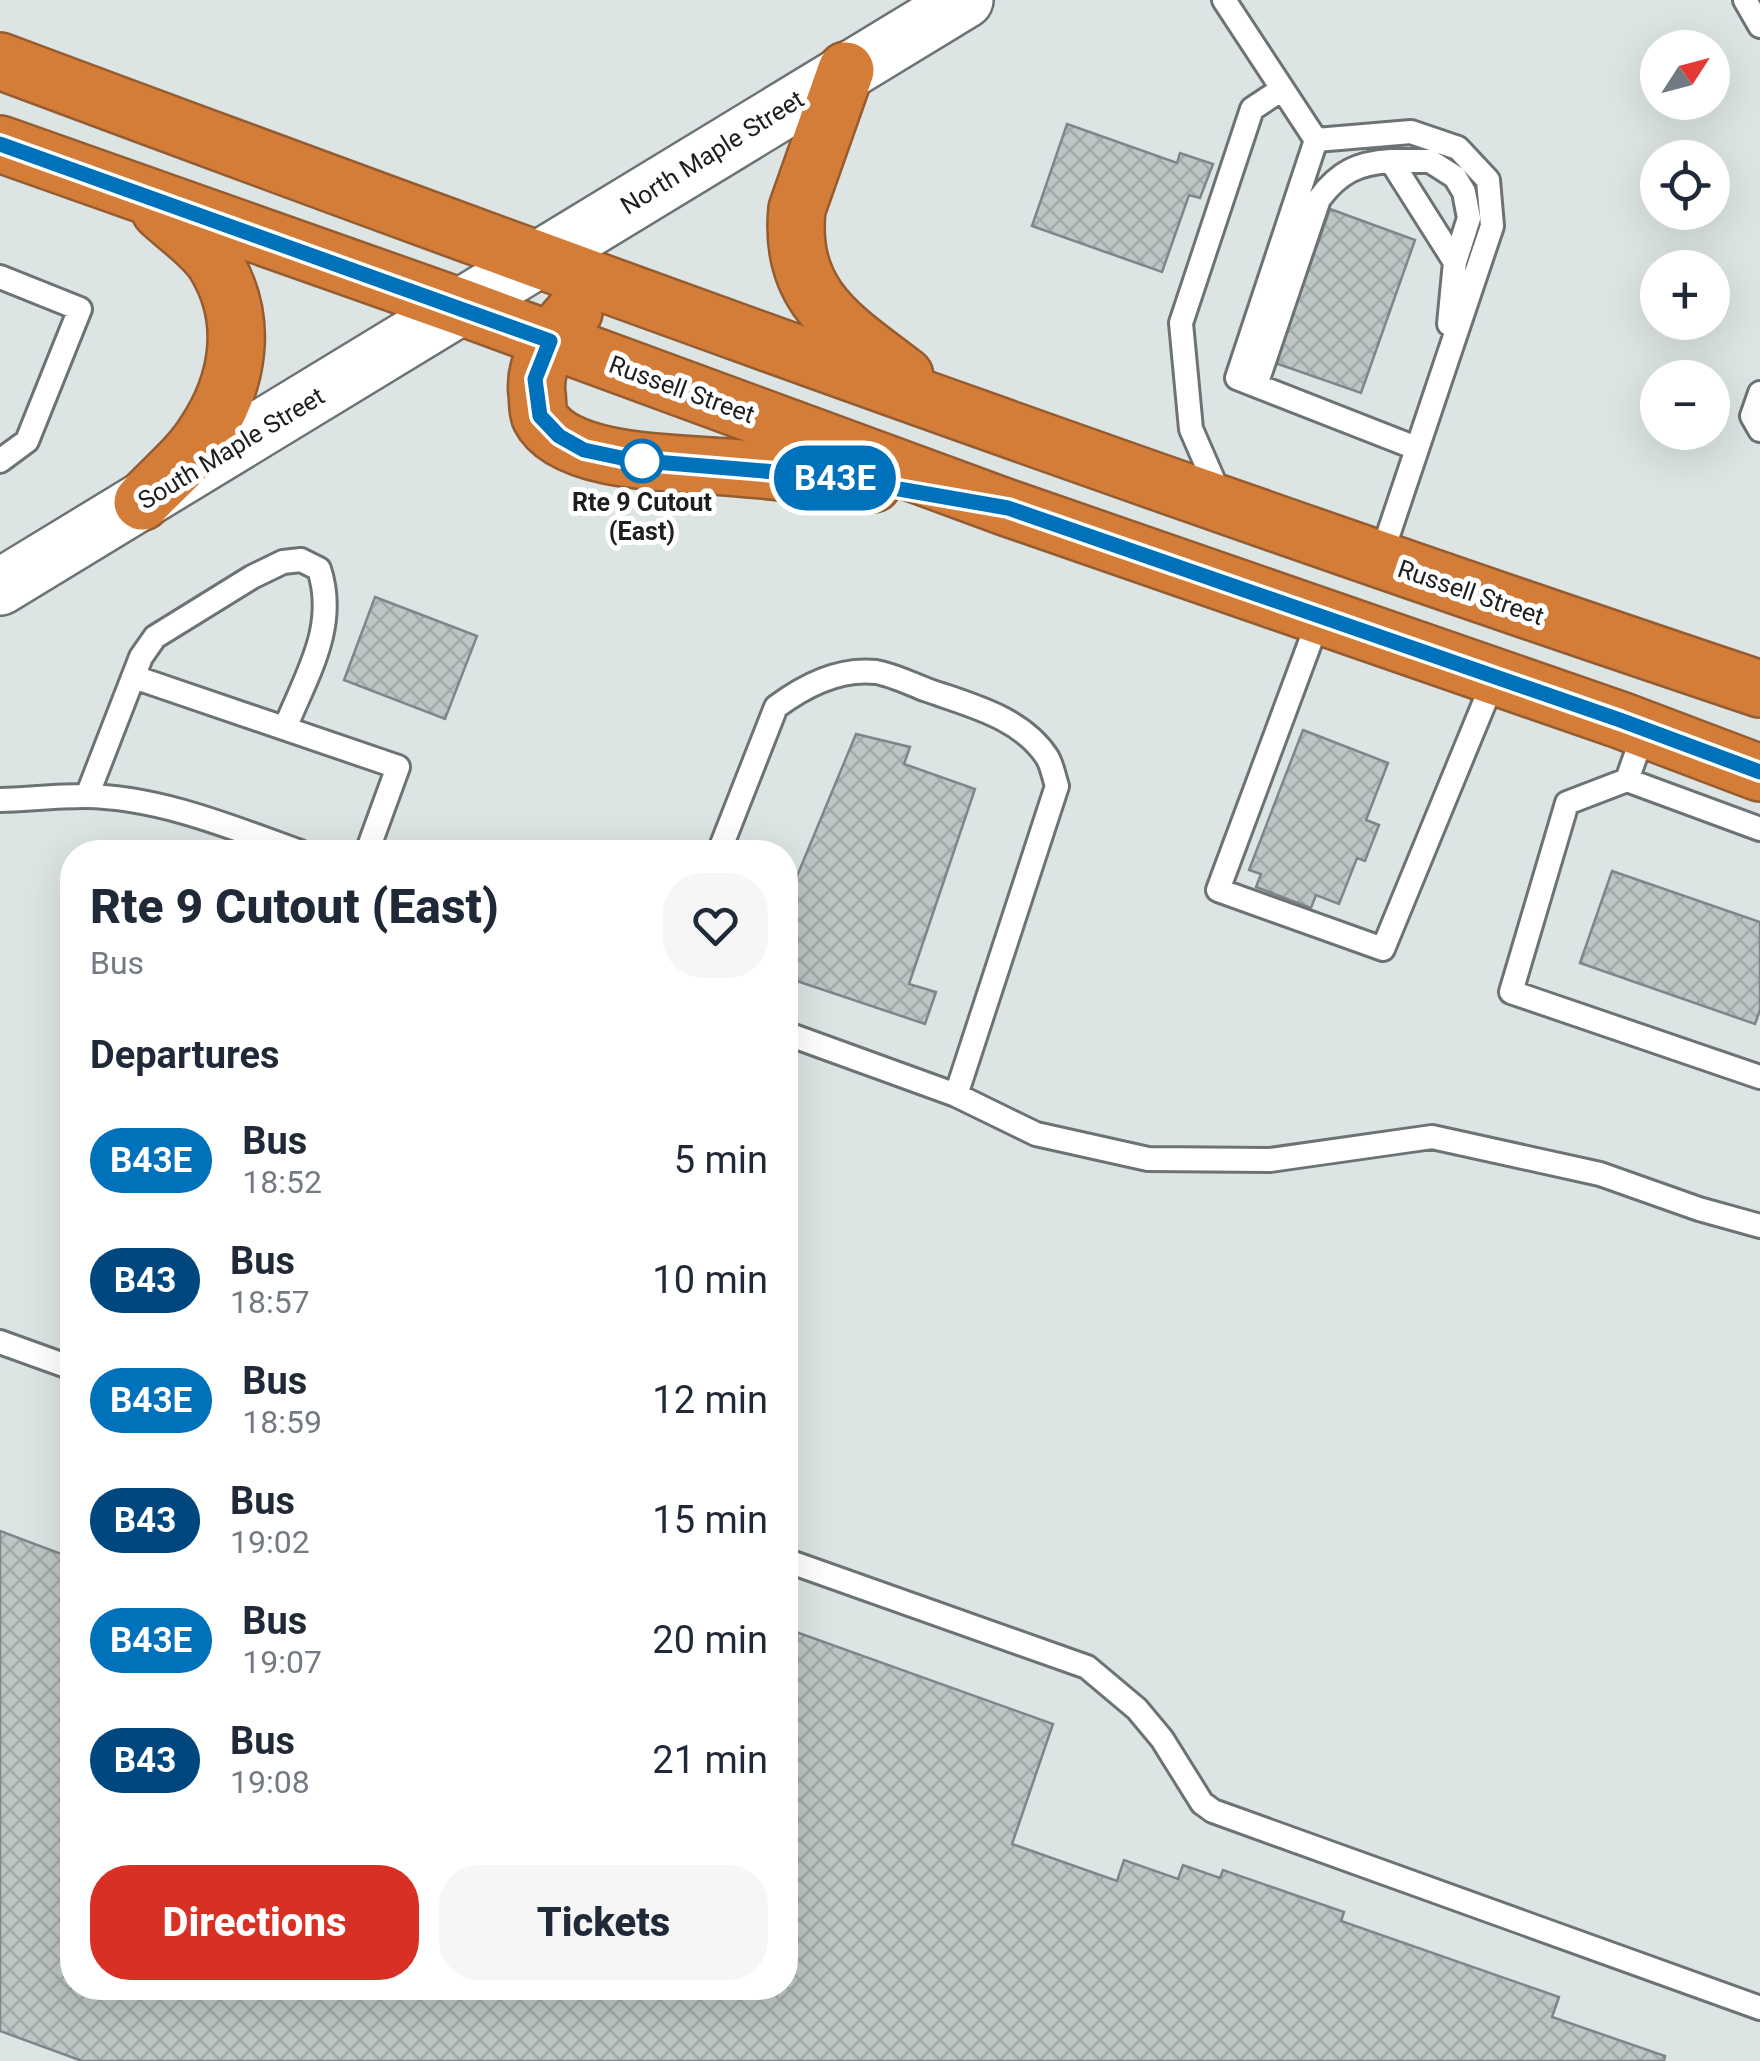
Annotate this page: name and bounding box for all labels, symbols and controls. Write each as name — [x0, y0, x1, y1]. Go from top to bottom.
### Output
north arrow — [1640, 30, 1730, 120]
map controls — [1640, 30, 1730, 450]
street label: North Maple Street — [615, 84, 809, 220]
button: locate — [1640, 140, 1730, 230]
button: + — [1640, 250, 1730, 340]
street label: Russell Street — [605, 350, 758, 429]
button: − — [1640, 360, 1730, 450]
street label: South Maple Street — [133, 381, 330, 515]
marker: Rte 9 Cutout (East) — [621, 440, 663, 482]
line badge: B43E — [765, 446, 905, 510]
text: B43E — [794, 458, 876, 499]
place label: Rte 9 Cutout (East) — [572, 488, 712, 546]
street label: Russell Street — [1394, 554, 1548, 631]
button: heart — [663, 873, 768, 978]
text: Rte 9 Cutout (East) — [90, 878, 499, 935]
text: Bus — [90, 944, 144, 982]
text: Departures — [90, 1033, 280, 1077]
text: Bus — [242, 1119, 307, 1163]
text: 5 min — [674, 1138, 768, 1182]
text: B43E — [110, 1140, 192, 1181]
text: 18:52 — [242, 1163, 322, 1201]
text: Bus — [230, 1239, 295, 1283]
text: 10 min — [652, 1258, 768, 1302]
text: B43 — [114, 1260, 176, 1301]
text: 18:57 — [230, 1283, 310, 1321]
text: Bus — [242, 1359, 307, 1403]
text: 12 min — [652, 1378, 768, 1422]
text: B43E — [110, 1380, 192, 1421]
text: 18:59 — [242, 1403, 322, 1441]
text: Bus — [230, 1479, 295, 1523]
text: 15 min — [652, 1498, 768, 1542]
text: B43 — [114, 1500, 176, 1541]
text: 19:02 — [230, 1523, 310, 1561]
text: Bus — [242, 1599, 307, 1643]
text: 20 min — [652, 1618, 768, 1662]
text: B43E — [110, 1620, 192, 1661]
text: 19:07 — [242, 1643, 322, 1681]
text: Bus — [230, 1719, 295, 1763]
text: 21 min — [652, 1738, 768, 1782]
text: B43 — [114, 1740, 176, 1781]
text: 19:08 — [230, 1763, 310, 1801]
button: Directions — [90, 1865, 419, 1980]
button: Tickets — [439, 1865, 768, 1980]

